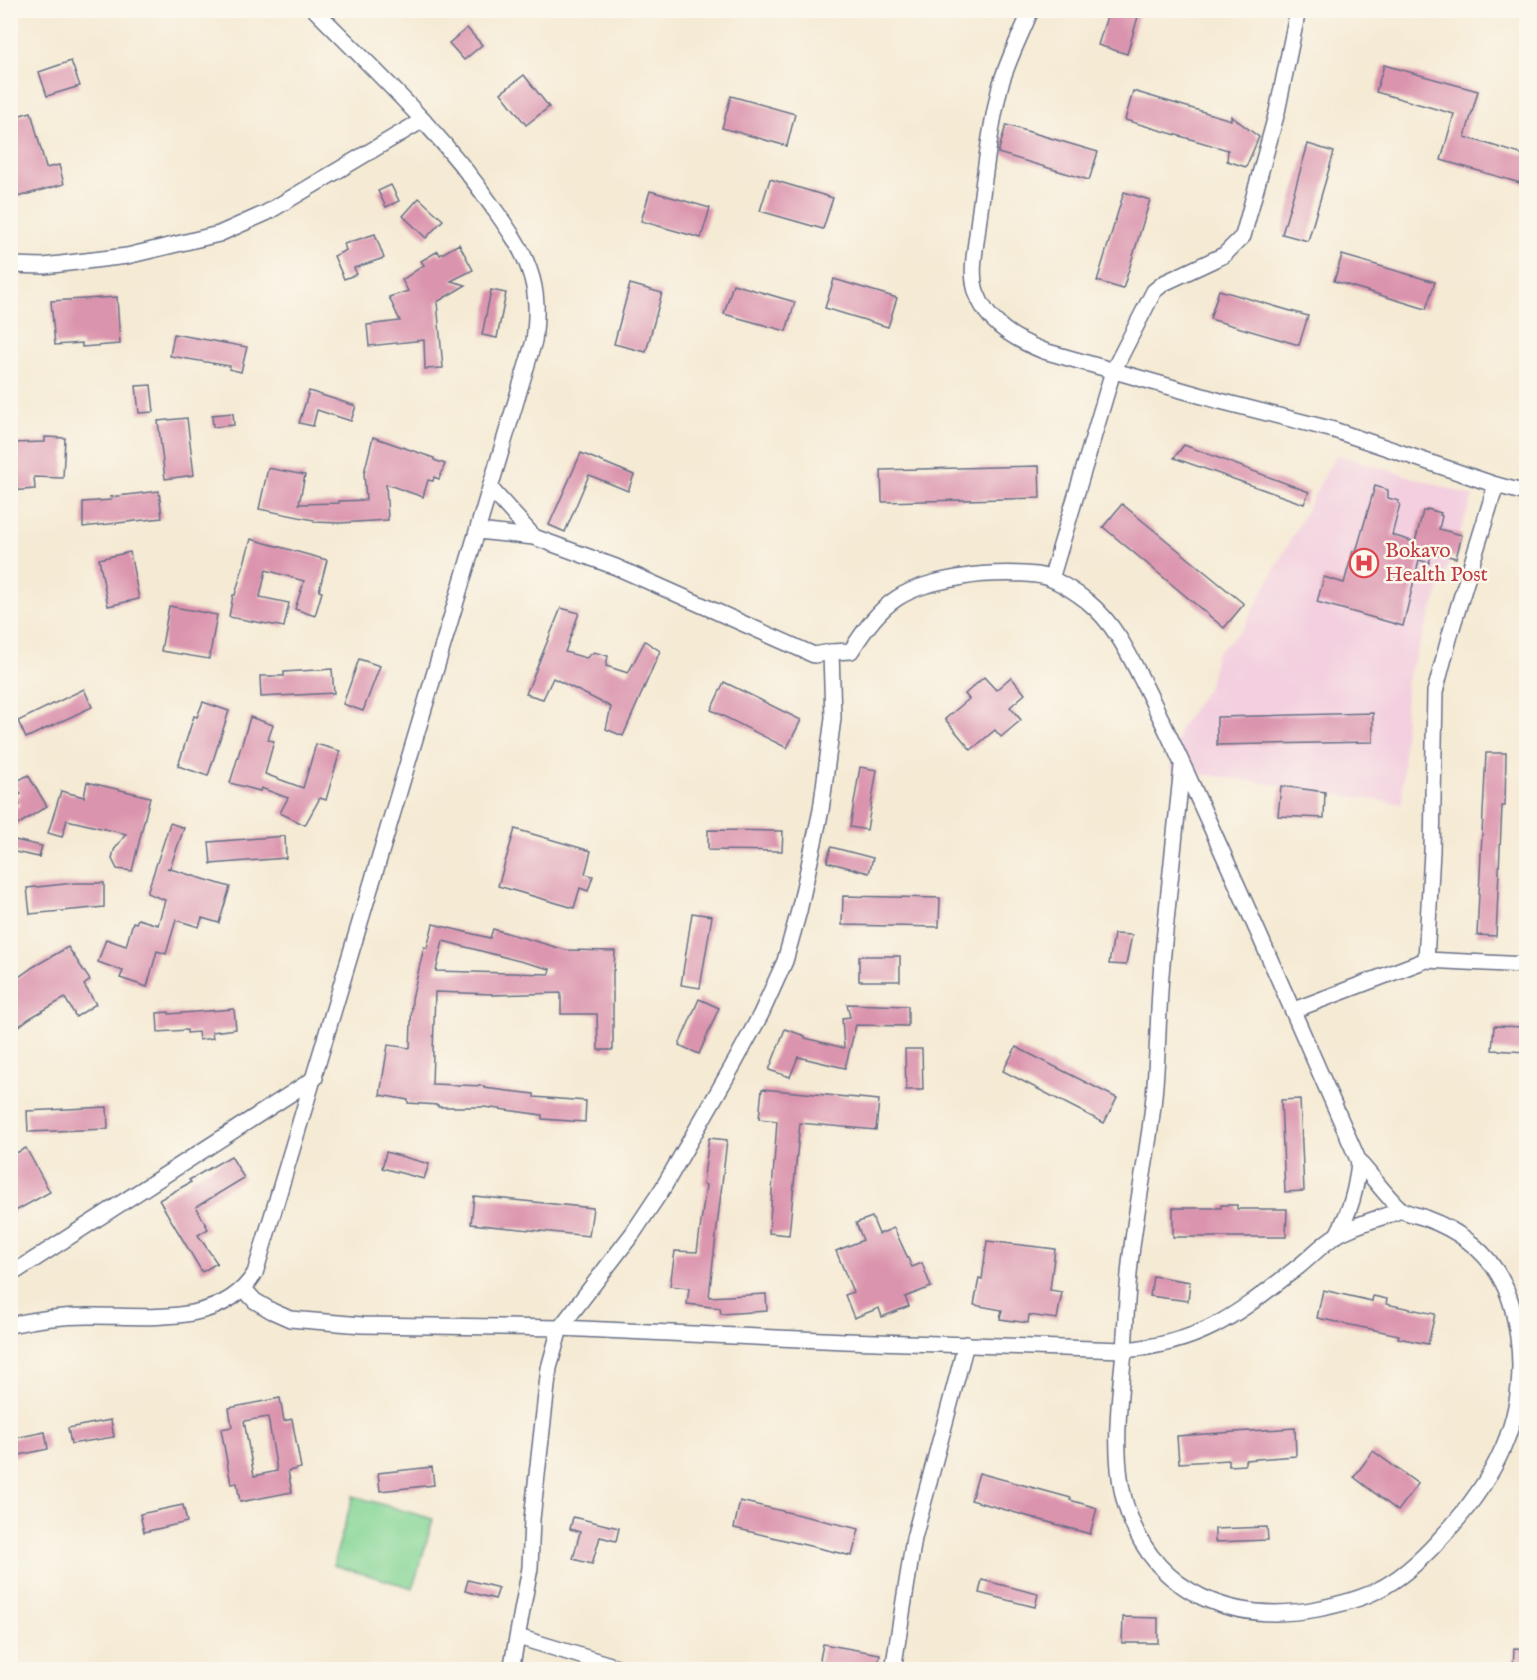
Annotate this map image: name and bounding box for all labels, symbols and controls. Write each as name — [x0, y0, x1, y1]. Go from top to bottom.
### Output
place label: Bokavo Health Post — [1385, 538, 1488, 589]
hospital icon: Bokavo Health Post — [1348, 547, 1380, 579]

